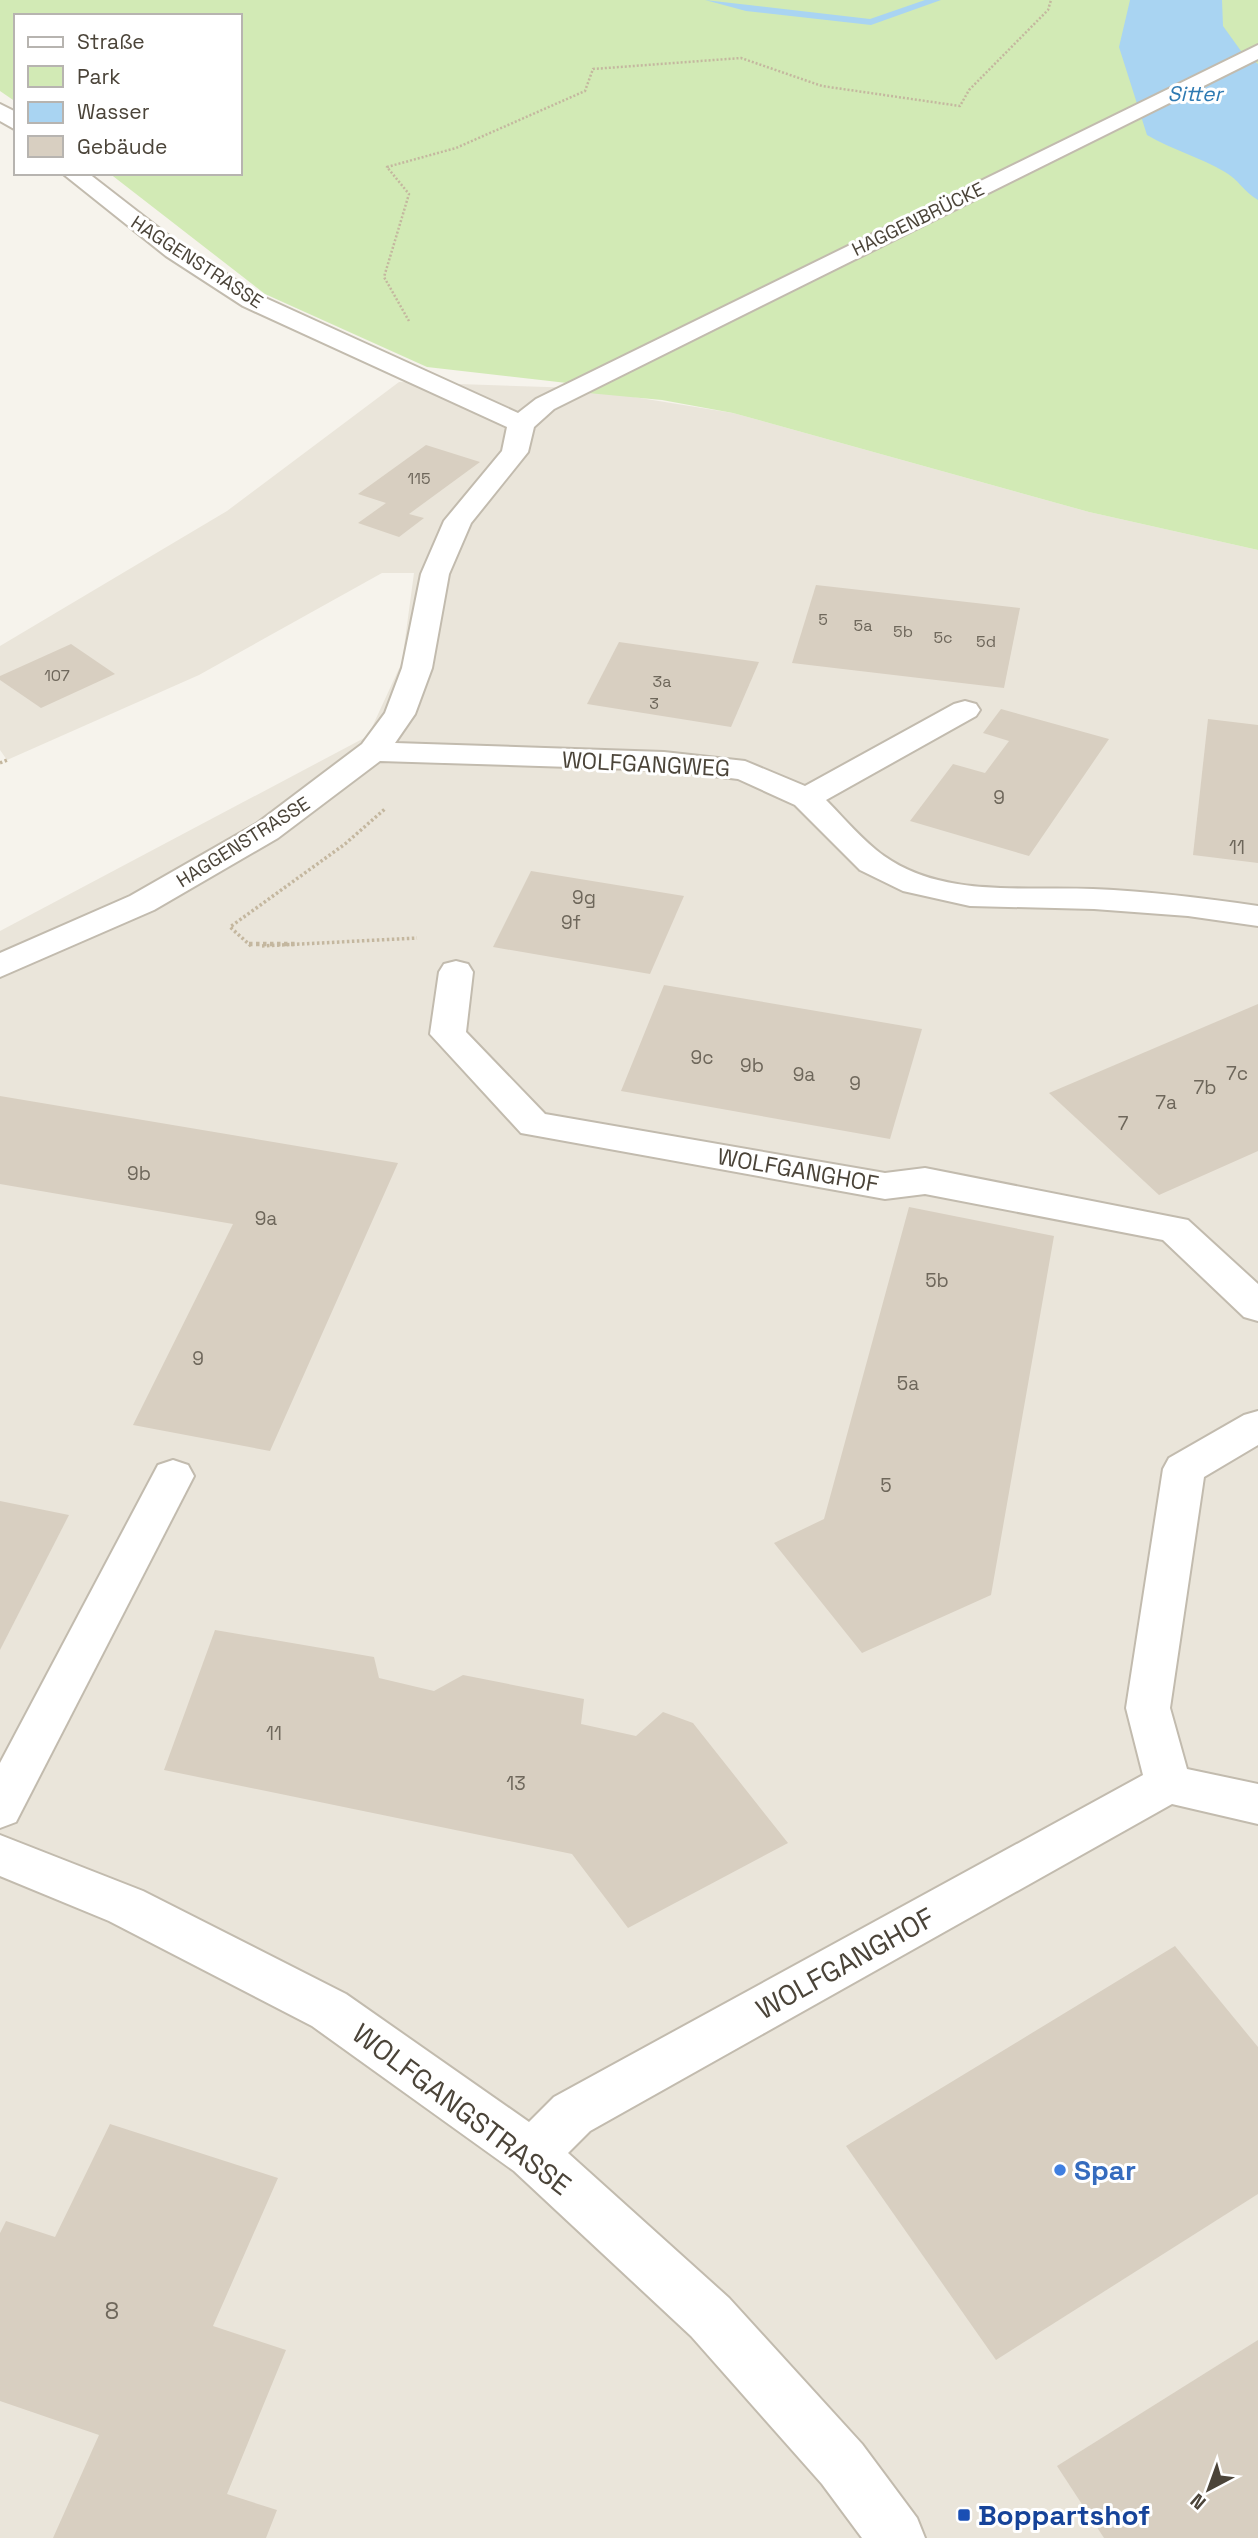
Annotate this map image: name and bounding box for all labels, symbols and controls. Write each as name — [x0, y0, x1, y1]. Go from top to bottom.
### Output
legend — [14, 14, 242, 175]
text: Straße — [77, 28, 145, 55]
text: Park — [77, 63, 121, 90]
water label: Sitter — [1168, 80, 1224, 107]
text: Wasser — [77, 98, 150, 125]
text: Gebäude — [77, 133, 167, 160]
street label: HAGGENBRÜCKE — [848, 176, 988, 262]
street label: HAGGENSTRASSE — [126, 210, 268, 314]
house number: 115 — [408, 468, 430, 489]
house number: 5 — [818, 609, 828, 630]
house number: 5a — [854, 615, 872, 636]
house number: 5b — [893, 621, 913, 642]
house number: 5c — [933, 627, 953, 648]
house number: 5d — [976, 631, 996, 652]
house number: 107 — [44, 665, 70, 686]
house number: 3a — [653, 671, 671, 692]
house number: 3 — [649, 693, 659, 714]
street label: WOLFGANGWEG — [561, 745, 731, 783]
house number: 9 — [993, 785, 1005, 810]
street label: HAGGENSTRASSE — [172, 791, 314, 893]
house number: 11 — [1229, 835, 1245, 860]
house number: 9g — [572, 885, 596, 910]
house number: 9f — [561, 910, 581, 935]
house number: 9c — [691, 1045, 714, 1070]
house number: 9b — [740, 1053, 764, 1078]
house number: 7c — [1226, 1061, 1248, 1086]
house number: 9a — [793, 1062, 815, 1087]
house number: 9 — [849, 1071, 861, 1096]
house number: 7b — [1194, 1075, 1216, 1100]
house number: 7a — [1155, 1090, 1177, 1115]
house number: 7 — [1118, 1111, 1129, 1136]
street label: WOLFGANGHOF — [715, 1141, 881, 1199]
house number: 9b — [127, 1161, 151, 1186]
house number: 9a — [255, 1206, 277, 1231]
house number: 5b — [925, 1268, 949, 1293]
house number: 9 — [192, 1346, 204, 1371]
house number: 5a — [897, 1371, 919, 1396]
house number: 5 — [880, 1473, 892, 1498]
house number: 11 — [266, 1721, 282, 1746]
house number: 13 — [506, 1771, 526, 1796]
street label: WOLFGANGHOF — [749, 1899, 941, 2027]
street label: WOLFGANGSTRASSE — [346, 2015, 578, 2203]
place label: Spar — [1074, 2152, 1136, 2188]
marker: Spar — [1052, 2162, 1068, 2178]
house number: 8 — [105, 2296, 119, 2326]
north arrow — [1174, 2454, 1244, 2524]
text: N — [1185, 2488, 1211, 2515]
place label: Boppartshof — [978, 2497, 1150, 2533]
marker: Boppartshof — [956, 2507, 972, 2523]

